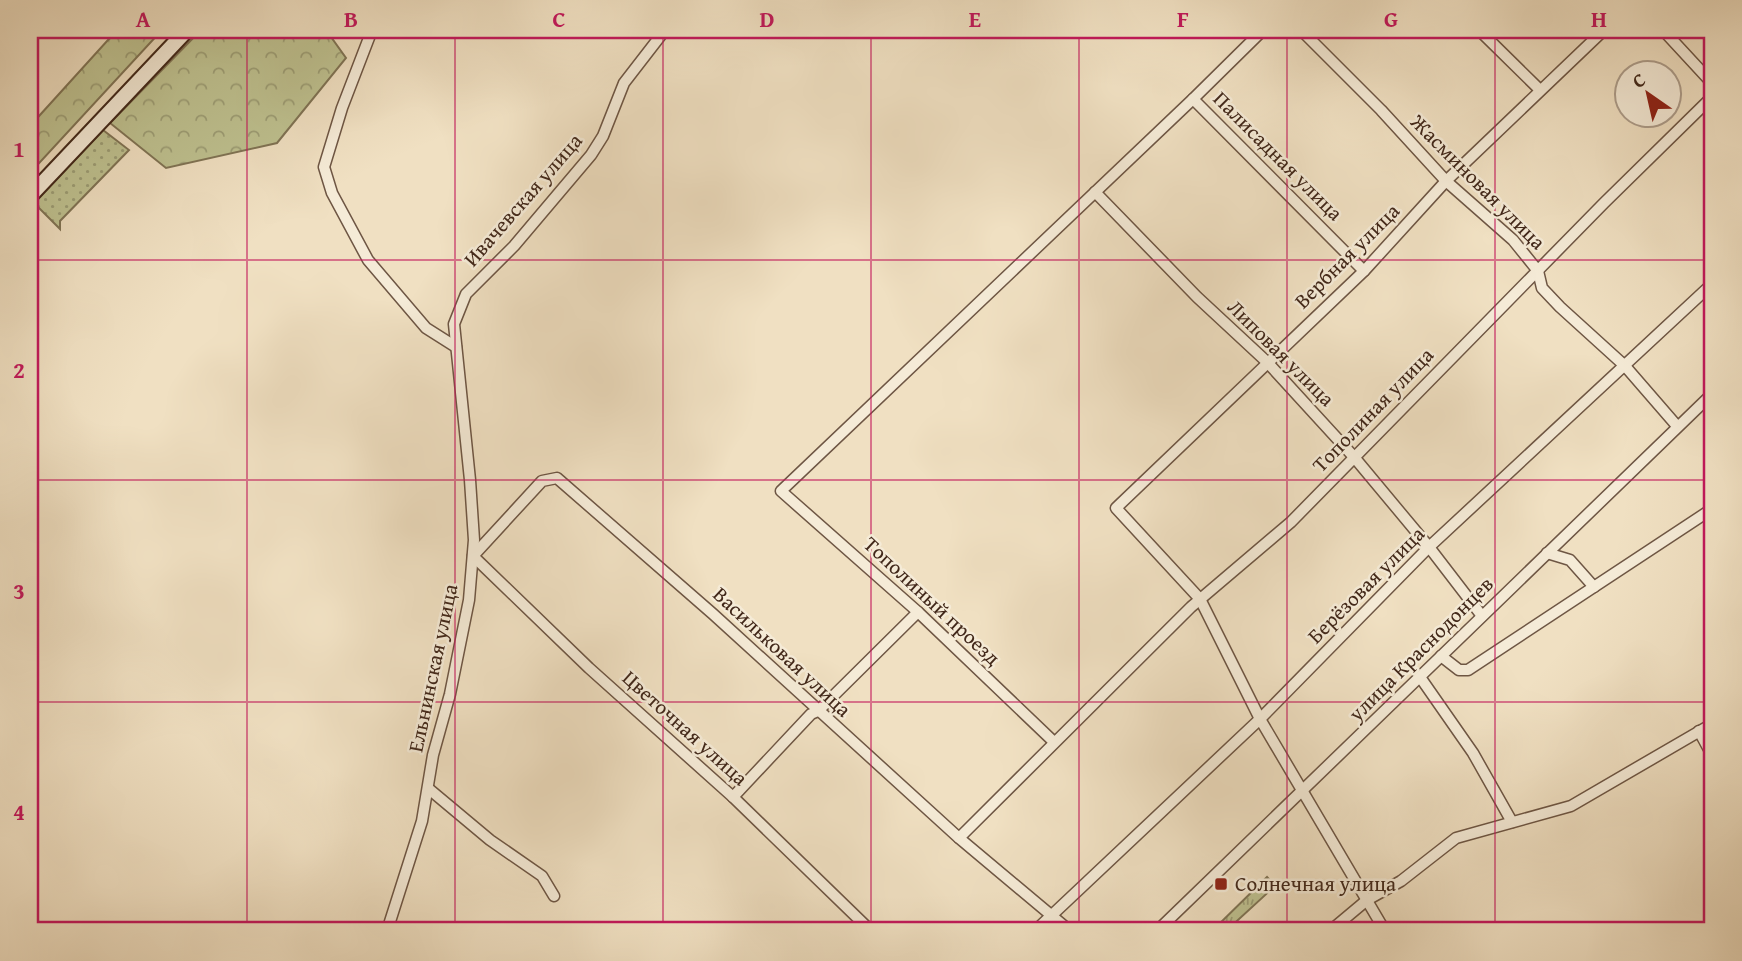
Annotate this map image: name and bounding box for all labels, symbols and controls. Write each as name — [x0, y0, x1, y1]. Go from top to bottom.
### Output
text: A — [136, 2, 151, 35]
text: B — [344, 2, 358, 35]
text: C — [552, 2, 566, 35]
text: D — [760, 2, 775, 35]
text: E — [969, 2, 981, 35]
text: F — [1177, 2, 1189, 35]
text: G — [1384, 2, 1398, 35]
text: H — [1591, 2, 1607, 35]
north arrow — [1612, 60, 1682, 130]
text: С — [1626, 65, 1651, 95]
street label: Палисадная улица — [1206, 84, 1350, 228]
street label: Жасминовая улица — [1403, 106, 1553, 256]
street label: Ивачевская улица — [456, 126, 589, 273]
text: 1 — [13, 132, 25, 165]
street label: Вербная улица — [1287, 196, 1406, 315]
street label: Липовая улица — [1221, 292, 1342, 413]
street label: Тополиная улица — [1305, 340, 1440, 479]
text: 2 — [13, 353, 25, 386]
street label: Берёзовая улица — [1300, 519, 1431, 650]
street label: Тополиный проезд — [857, 529, 1008, 673]
street label: улица Краснодонцев — [1340, 569, 1500, 729]
text: 3 — [13, 574, 25, 607]
street label: Васильковая улица — [706, 579, 858, 724]
street label: Ельнинская улица — [400, 581, 465, 755]
street label: Цветочная улица — [616, 663, 755, 793]
text: 4 — [13, 795, 25, 828]
place label: Солнечная улица — [1235, 868, 1396, 899]
marker: Солнечная улица — [1213, 876, 1229, 892]

